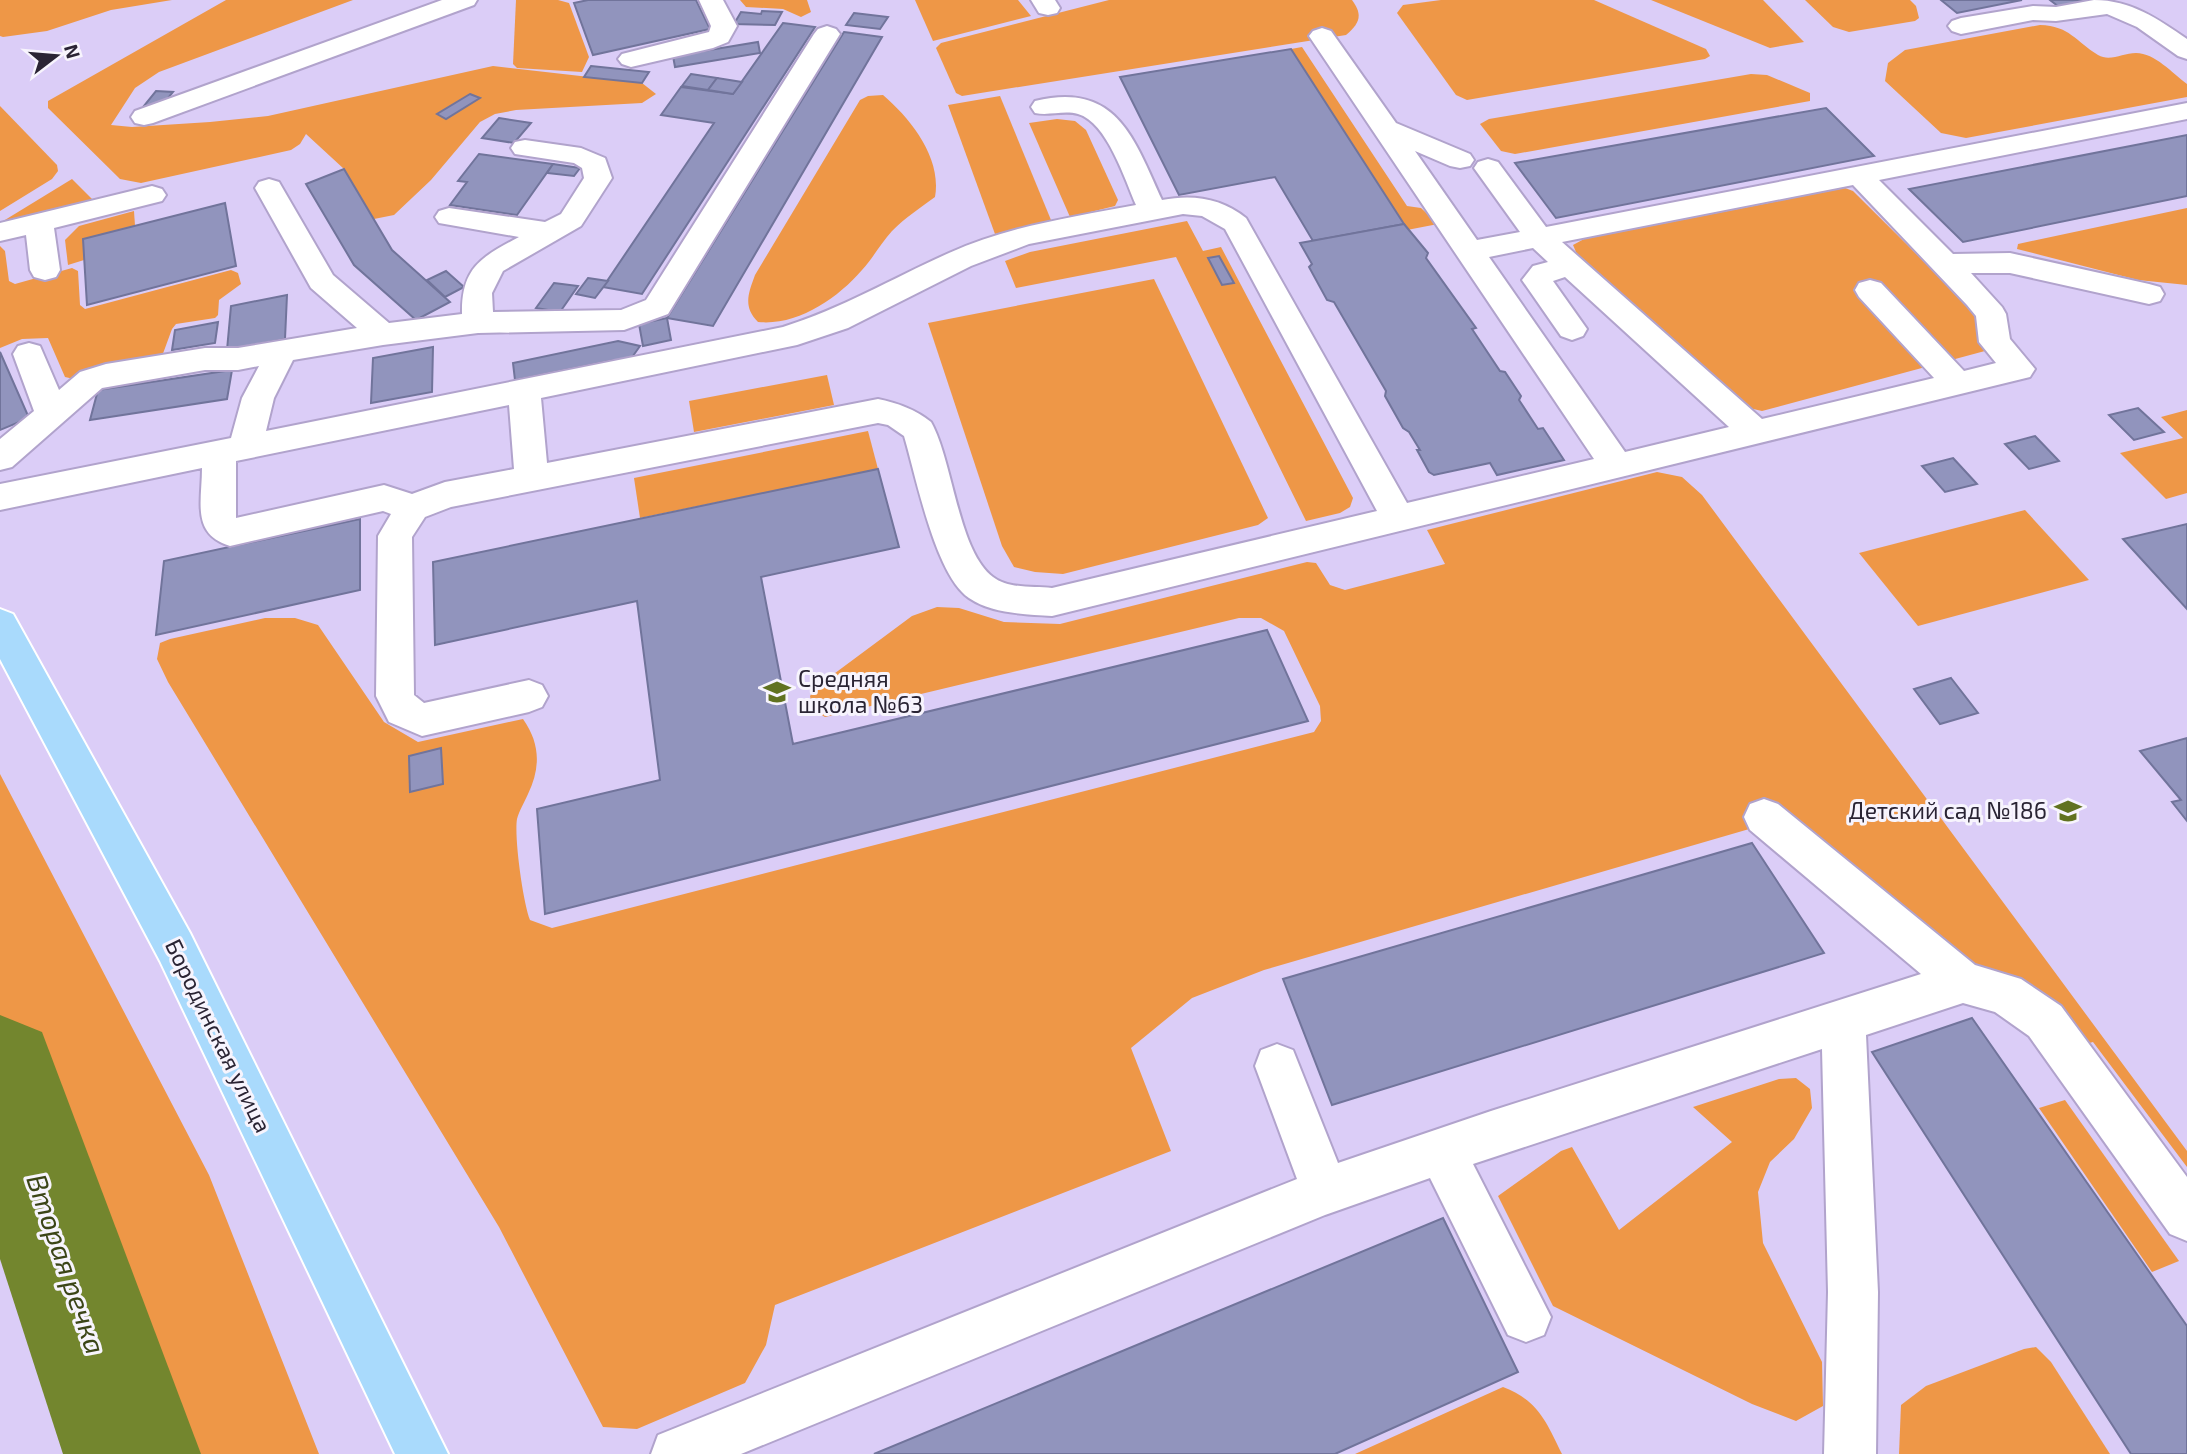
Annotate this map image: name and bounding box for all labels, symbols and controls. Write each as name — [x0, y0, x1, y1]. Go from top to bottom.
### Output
north arrow — [21, 21, 91, 91]
text: N — [60, 41, 86, 61]
place label: Средняя школа №63 — [798, 664, 923, 718]
school or university icon: Средняя школа №63 — [762, 677, 792, 707]
place label: Детский сад №186 — [1849, 796, 2047, 824]
school or university icon: Детский сад №186 — [2053, 796, 2083, 826]
street label: Бородинская улица — [159, 934, 278, 1137]
water label: Вторая речка — [20, 1169, 114, 1358]

